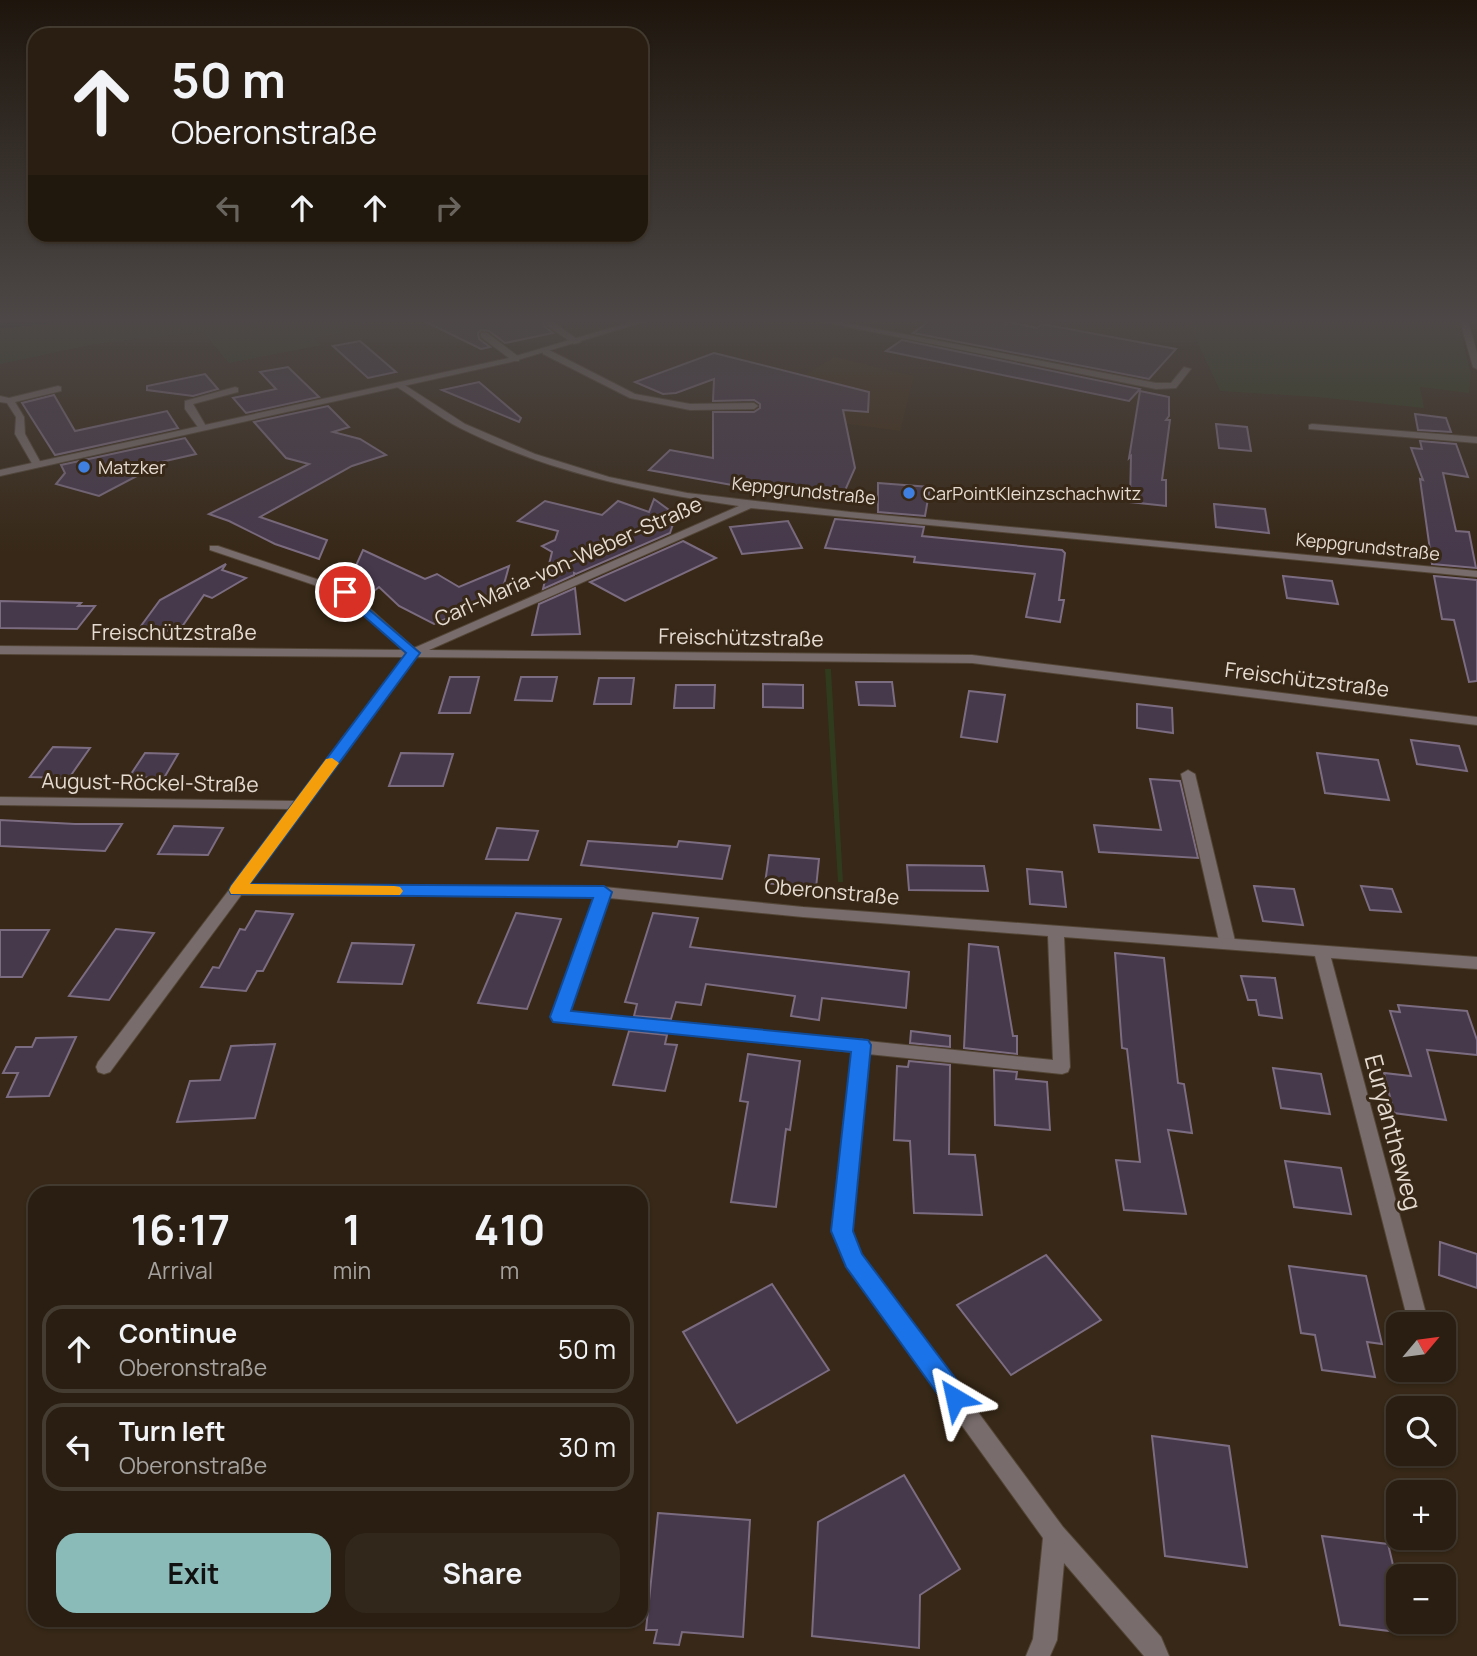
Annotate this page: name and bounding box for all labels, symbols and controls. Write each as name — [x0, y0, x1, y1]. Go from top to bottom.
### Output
text: 50 m — [171, 46, 286, 113]
icon: ahead — [56, 56, 147, 147]
text: Oberonstraße — [171, 110, 377, 154]
icon: left — [210, 189, 248, 227]
icon: ahead — [283, 189, 321, 227]
icon: ahead — [356, 189, 394, 227]
icon: right — [429, 189, 467, 227]
place label: Matzker — [98, 455, 166, 479]
marker: Matzker — [76, 459, 92, 475]
street label: Keppgrundstraße — [731, 471, 877, 509]
place label: CarPointKleinzschachwitz — [923, 481, 1141, 505]
marker: CarPointKleinzschachwitz — [901, 485, 917, 501]
street label: Carl-Maria-von-Weber-Straße — [430, 489, 706, 633]
street label: Keppgrundstraße — [1295, 527, 1441, 565]
pin — [315, 562, 375, 622]
icon: arrive — [326, 573, 364, 611]
street label: Freischützstraße — [91, 618, 257, 646]
street label: Freischützstraße — [658, 622, 824, 652]
street label: Freischützstraße — [1223, 655, 1391, 703]
street label: August-Röckel-Straße — [41, 766, 259, 798]
street label: Oberonstraße — [763, 871, 901, 911]
street label: Euryantheweg — [1357, 1051, 1431, 1213]
text: 16:17 — [131, 1200, 230, 1258]
text: 1 — [343, 1200, 361, 1258]
text: 410 — [474, 1200, 545, 1258]
text: Arrival — [148, 1254, 213, 1286]
text: min — [333, 1254, 371, 1286]
text: m — [500, 1254, 519, 1286]
north arrow — [1386, 1312, 1456, 1382]
map controls — [1386, 1312, 1456, 1634]
text: Continue — [119, 1315, 237, 1351]
icon: ahead — [60, 1330, 98, 1368]
text: 50 m — [558, 1331, 616, 1367]
text: Oberonstraße — [119, 1351, 267, 1383]
position arrow — [918, 1361, 992, 1435]
button: search — [1386, 1396, 1456, 1466]
text: Turn left — [119, 1413, 226, 1449]
icon: left — [60, 1428, 98, 1466]
text: 30 m — [559, 1429, 616, 1465]
text: Oberonstraße — [119, 1449, 267, 1481]
button: + — [1386, 1480, 1456, 1550]
button: Exit — [56, 1533, 331, 1613]
button: Share — [345, 1533, 620, 1613]
button: − — [1386, 1564, 1456, 1634]

